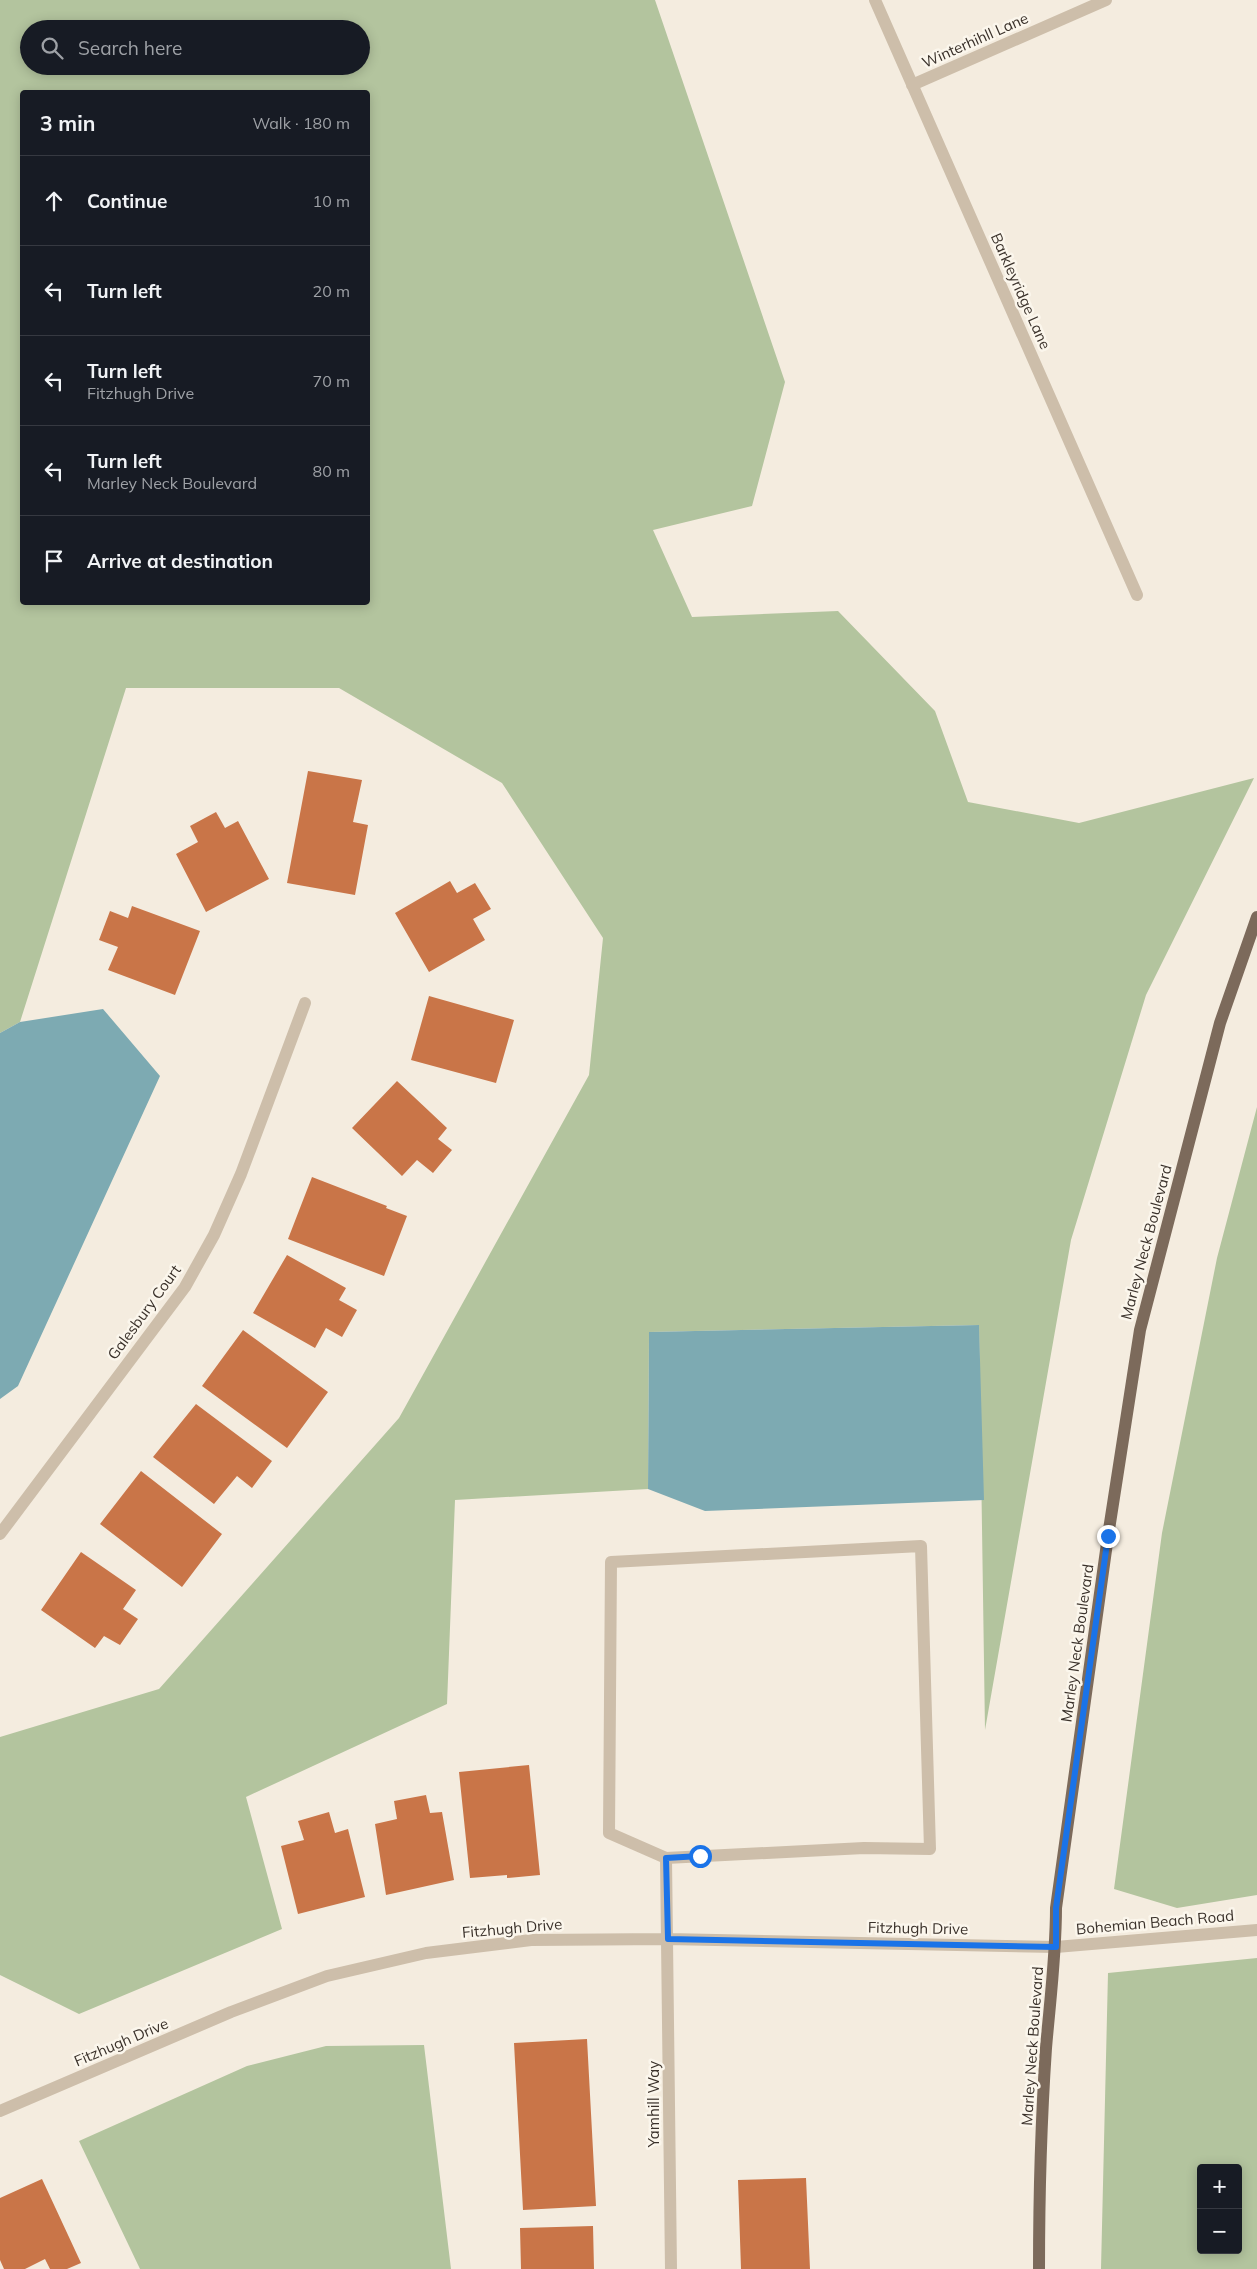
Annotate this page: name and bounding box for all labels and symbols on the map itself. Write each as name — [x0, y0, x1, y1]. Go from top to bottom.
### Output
street label: Winterhihll Lane — [919, 8, 1031, 72]
street label: Barkleyridge Lane — [987, 230, 1055, 352]
street label: Marley Neck Boulevard — [1116, 1163, 1176, 1321]
street label: Galesbury Court — [103, 1261, 185, 1363]
route end — [1097, 1525, 1120, 1548]
street label: Marley Neck Boulevard — [1056, 1563, 1098, 1723]
route start — [689, 1845, 712, 1868]
street label: Bohemian Beach Road — [1075, 1906, 1235, 1938]
street label: Fitzhugh Drive — [461, 1914, 563, 1942]
street label: Fitzhugh Drive — [868, 1918, 968, 1938]
street label: Marley Neck Boulevard — [1017, 1966, 1047, 2126]
street label: Fitzhugh Drive — [71, 2014, 171, 2070]
street label: Yamhill Way — [644, 2061, 663, 2148]

